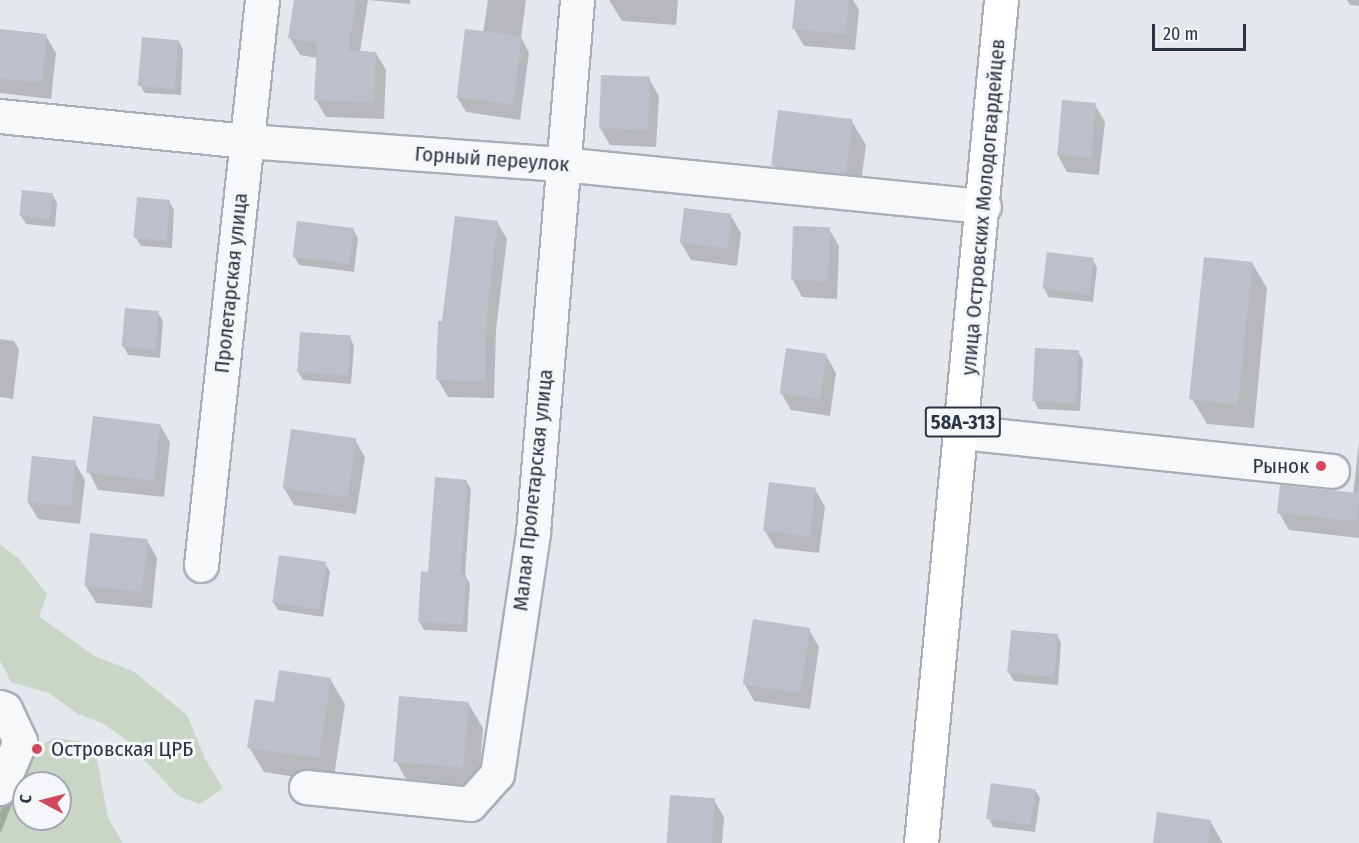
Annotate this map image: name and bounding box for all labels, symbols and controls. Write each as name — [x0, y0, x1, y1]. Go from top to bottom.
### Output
scale bar — [1155, 12, 1250, 50]
text: 20 m — [1163, 23, 1198, 45]
street label: улица Островских Молодогвардейцев — [956, 38, 1010, 376]
street label: Горный переулок — [414, 141, 570, 177]
street label: Пролетарская улица — [209, 191, 253, 375]
street label: Малая Пролетарская улица — [508, 368, 558, 612]
road number: 58А-313 — [924, 405, 1002, 439]
place label: Рынок — [1252, 453, 1309, 479]
marker: Рынок — [1314, 459, 1328, 473]
place label: Островская ЦРБ — [51, 736, 193, 762]
marker: Островская ЦРБ — [28, 740, 46, 758]
north arrow — [12, 771, 72, 831]
text: С — [16, 794, 36, 804]

